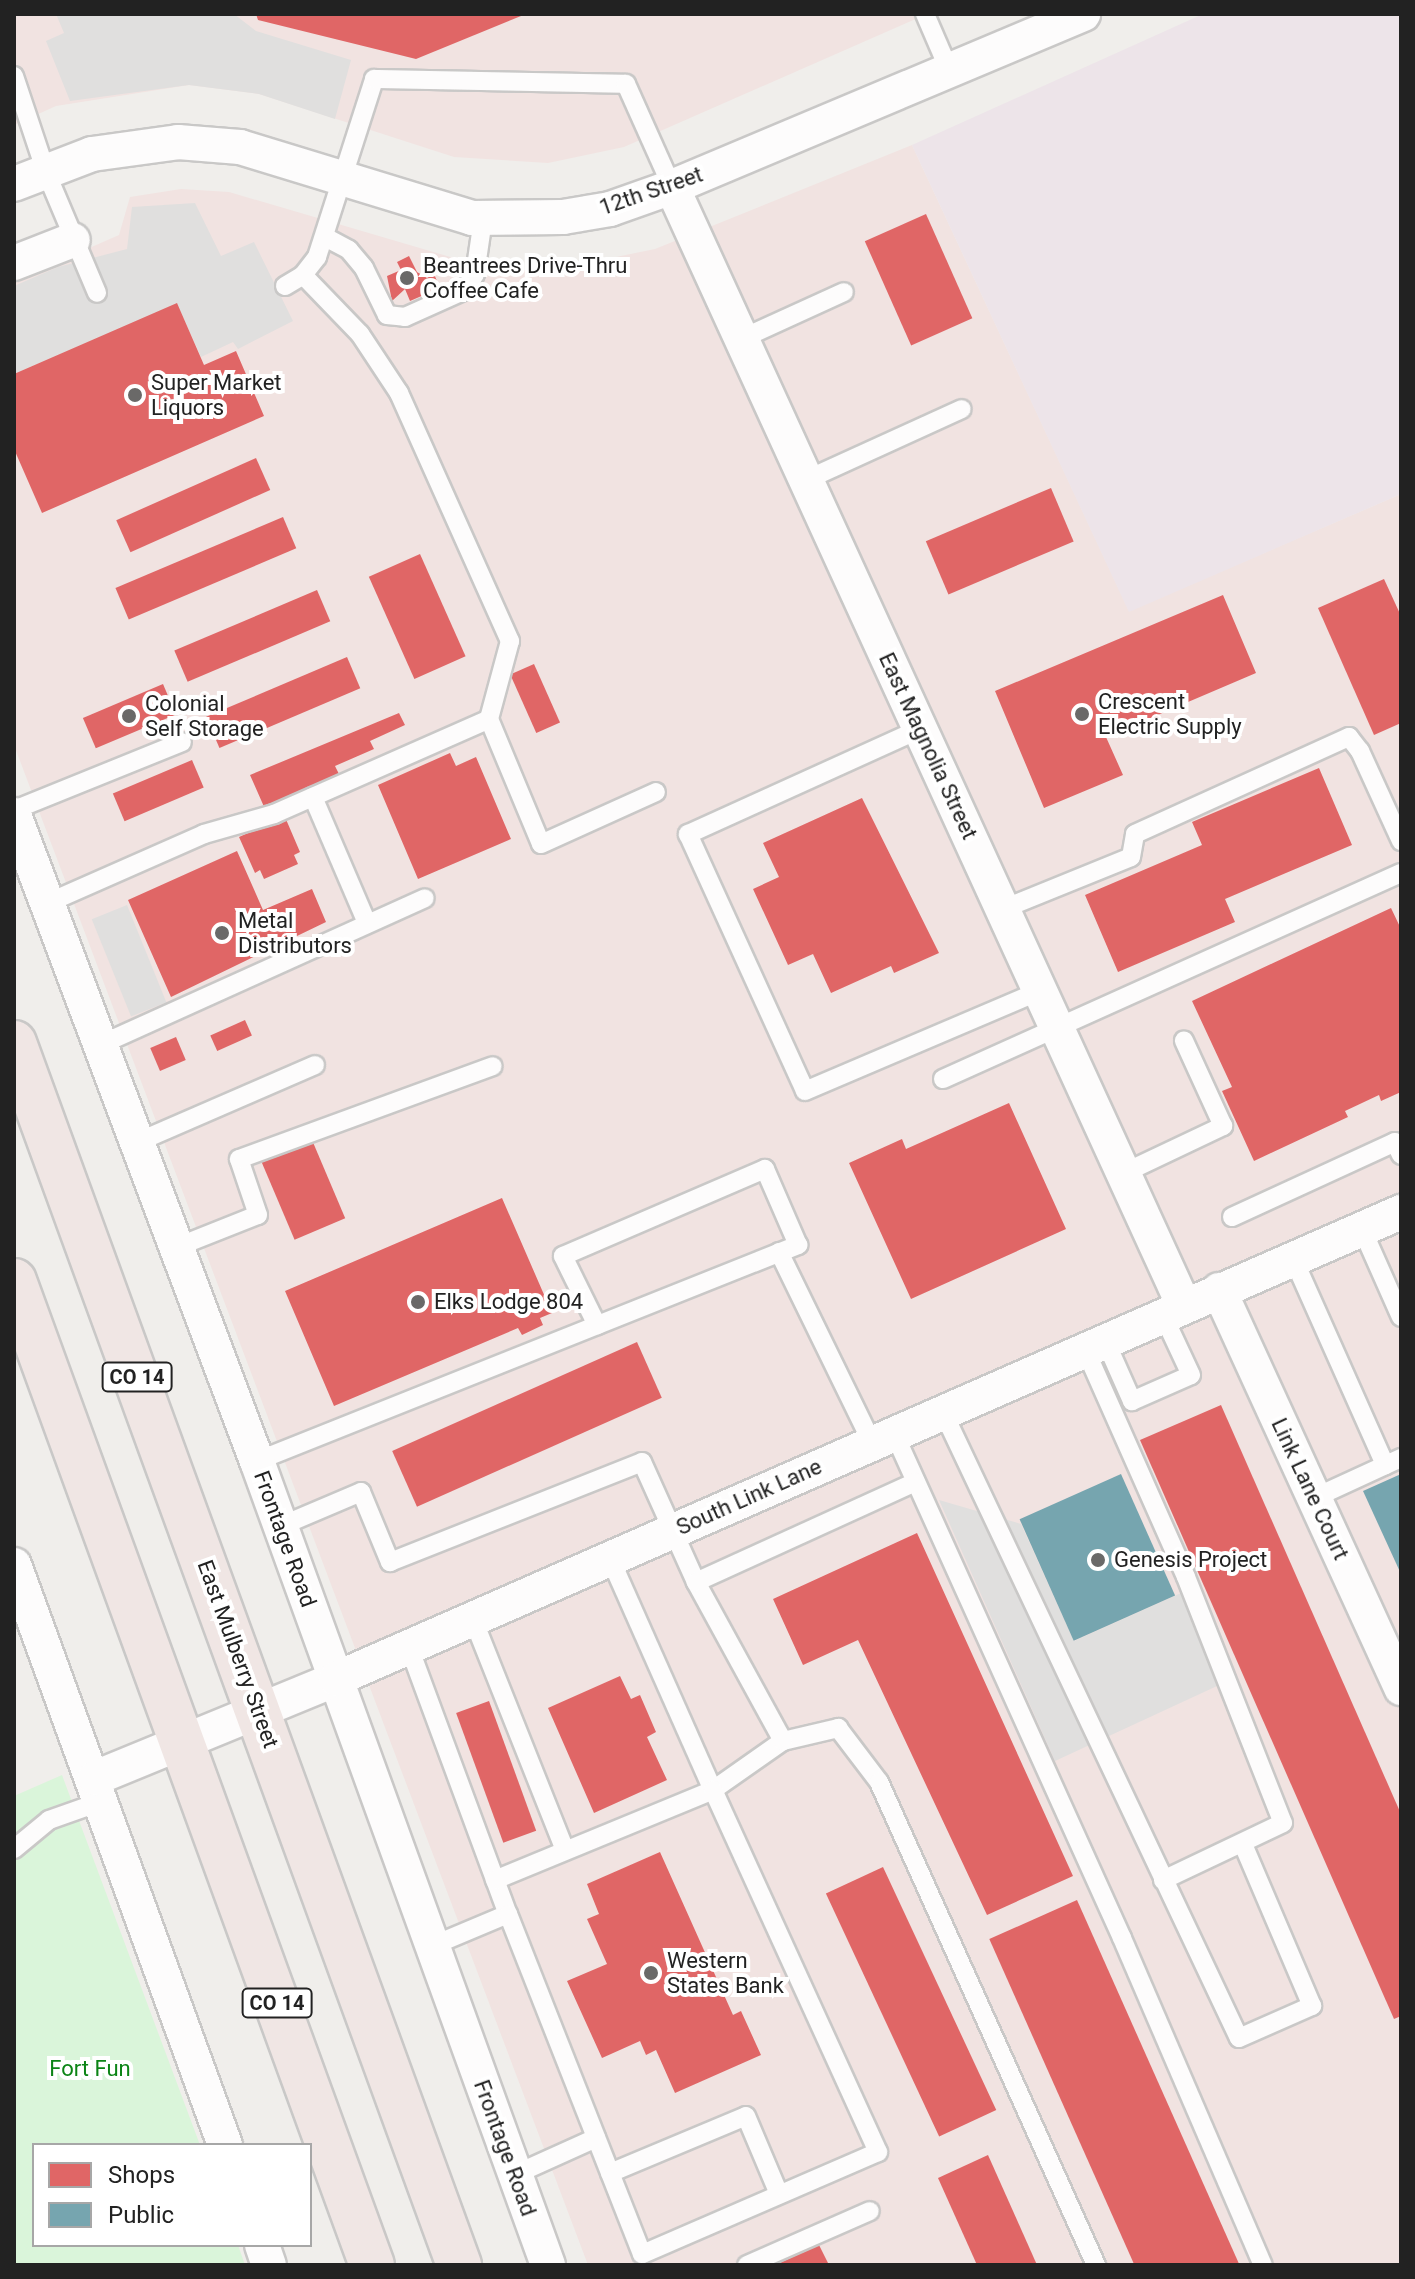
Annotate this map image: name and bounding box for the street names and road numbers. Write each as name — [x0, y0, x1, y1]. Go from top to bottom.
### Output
street label: 12th Street — [596, 161, 706, 221]
street label: East Magnolia Street — [873, 648, 983, 844]
road number: CO 14 — [101, 1361, 173, 1393]
street label: Link Lane Court — [1266, 1414, 1354, 1564]
street label: South Link Lane — [672, 1453, 826, 1541]
street label: Frontage Road — [248, 1467, 322, 1611]
street label: East Mulberry Street — [192, 1556, 284, 1752]
road number: CO 14 — [241, 1987, 313, 2019]
street label: Frontage Road — [468, 2076, 542, 2220]

